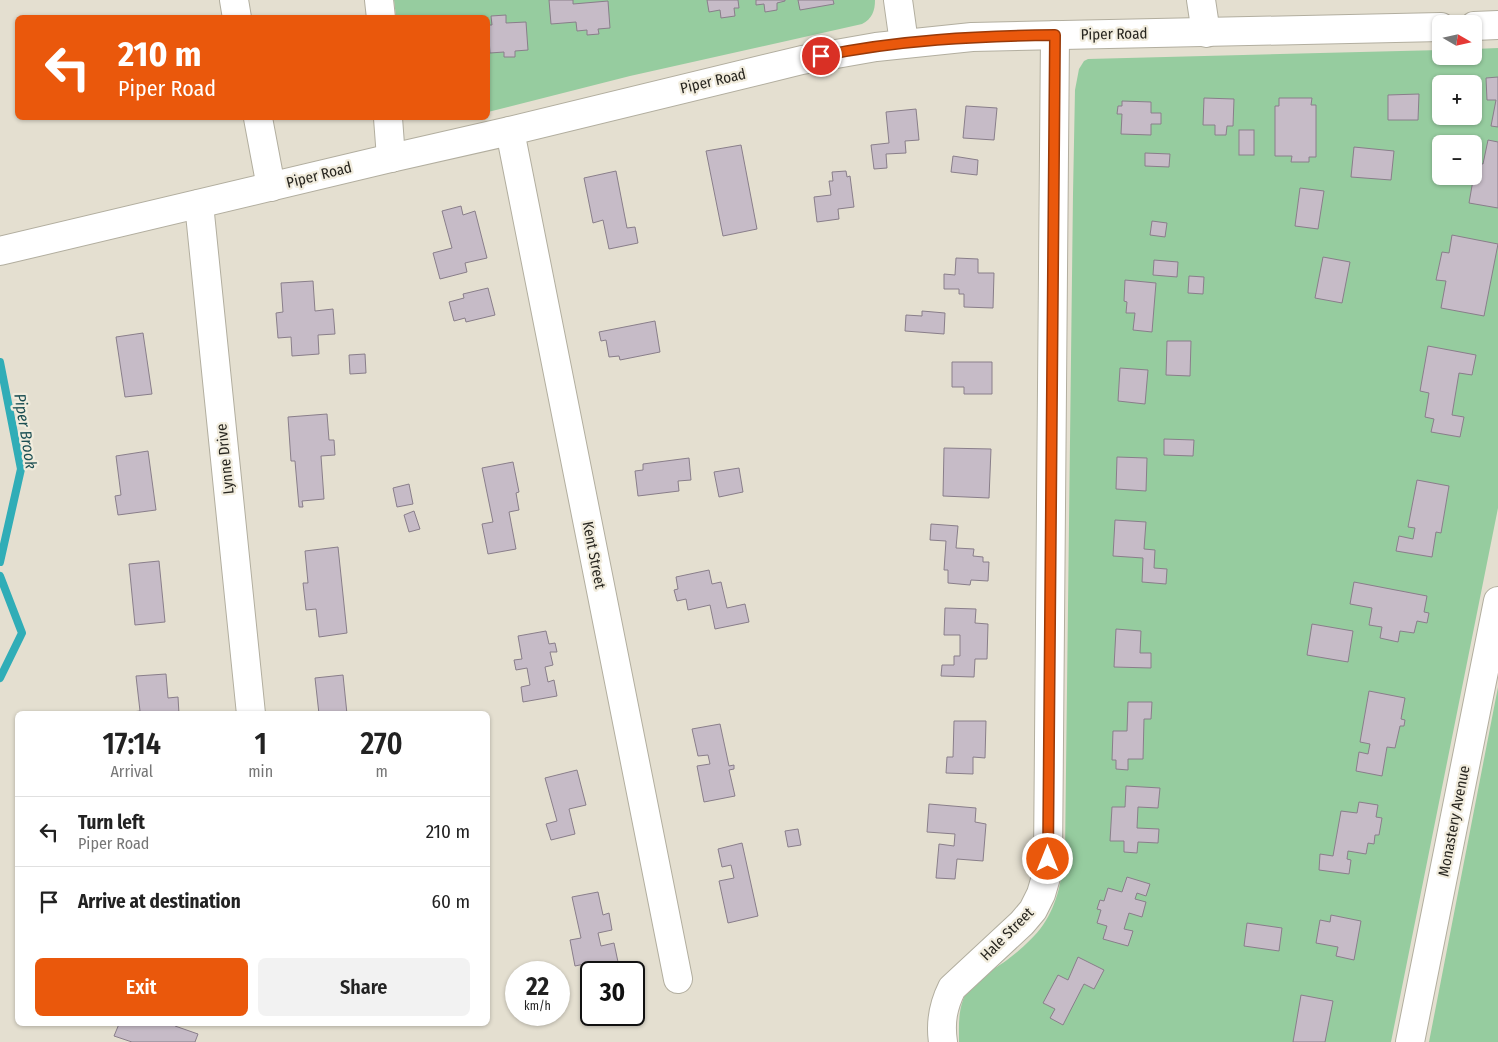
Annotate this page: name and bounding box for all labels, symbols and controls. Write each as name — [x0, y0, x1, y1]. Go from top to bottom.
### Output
north arrow — [1432, 15, 1482, 65]
map controls — [1432, 15, 1482, 185]
street label: Piper Road — [1080, 24, 1148, 44]
text: 210 m — [118, 33, 202, 75]
icon: left — [35, 35, 100, 100]
pin — [800, 35, 842, 77]
icon: arrive — [807, 42, 835, 70]
street label: Piper Road — [678, 65, 748, 97]
text: Piper Road — [118, 75, 216, 102]
button: + — [1432, 75, 1482, 125]
button: − — [1432, 135, 1482, 185]
street label: Piper Road — [284, 158, 354, 192]
water label: Piper Brook — [10, 392, 41, 470]
street label: Lynne Drive — [212, 423, 238, 495]
street label: Kent Street — [579, 520, 609, 590]
text: 17:14 — [102, 726, 161, 762]
text: 1 — [254, 726, 267, 762]
text: 270 — [360, 726, 403, 762]
text: Arrival — [110, 762, 153, 781]
text: min — [248, 762, 273, 781]
text: m — [375, 762, 388, 781]
street label: Monastery Avenue — [1434, 764, 1474, 878]
text: Turn left — [78, 811, 145, 834]
icon: left — [35, 818, 63, 846]
text: 210 m — [426, 820, 470, 843]
position arrow — [1021, 832, 1073, 884]
text: Piper Road — [78, 834, 149, 853]
icon: arrive — [35, 888, 63, 916]
text: Arrive at destination — [78, 890, 241, 913]
text: 60 m — [432, 890, 470, 913]
street label: Hale Street — [977, 904, 1037, 964]
button: Exit — [35, 958, 248, 1016]
button: Share — [258, 958, 470, 1016]
speed limit sign: 30 — [580, 961, 645, 1026]
text: 22 — [526, 972, 549, 1002]
text: km/h — [524, 999, 551, 1013]

